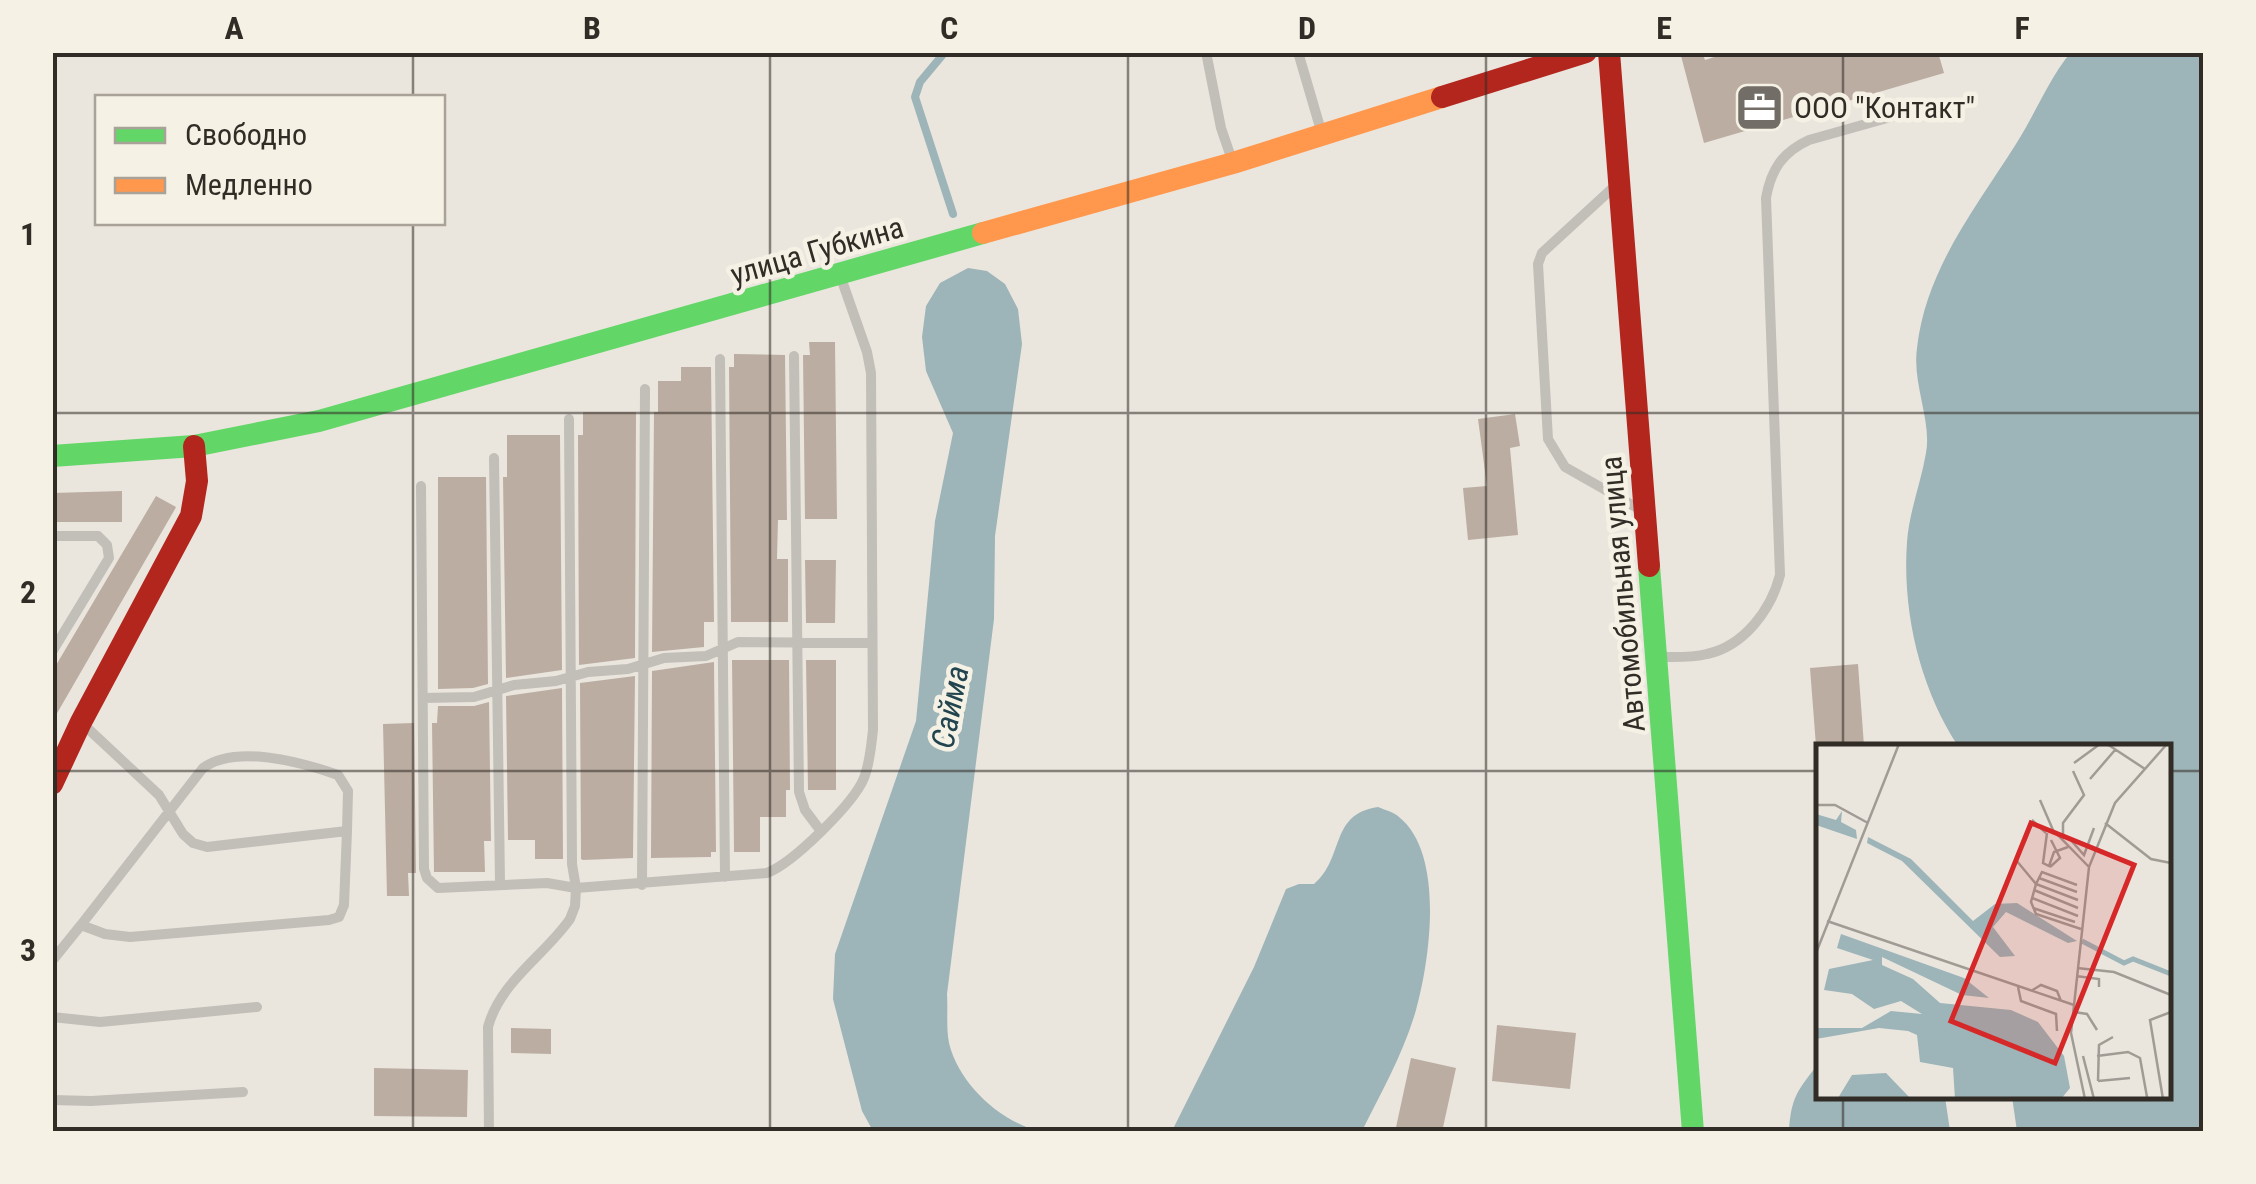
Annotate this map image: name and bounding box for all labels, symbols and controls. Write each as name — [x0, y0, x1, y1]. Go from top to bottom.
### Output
text: A — [224, 9, 244, 47]
text: B — [583, 9, 601, 47]
text: C — [940, 9, 958, 47]
text: D — [1298, 9, 1316, 47]
text: E — [1656, 9, 1672, 47]
text: F — [2014, 9, 2030, 47]
office icon: ООО "Контакт" — [1733, 82, 1785, 134]
place label: ООО "Контакт" — [1794, 90, 1975, 125]
legend — [95, 95, 445, 225]
text: Свободно — [185, 117, 307, 152]
text: Медленно — [185, 167, 313, 202]
street label: улица Губкина — [726, 209, 907, 292]
text: 1 — [20, 215, 36, 253]
street label: Автомобильная улица — [1593, 455, 1652, 733]
text: 2 — [20, 573, 36, 611]
water label: Сайма — [923, 663, 977, 751]
inset map — [1816, 744, 2171, 1099]
text: 3 — [20, 931, 36, 969]

